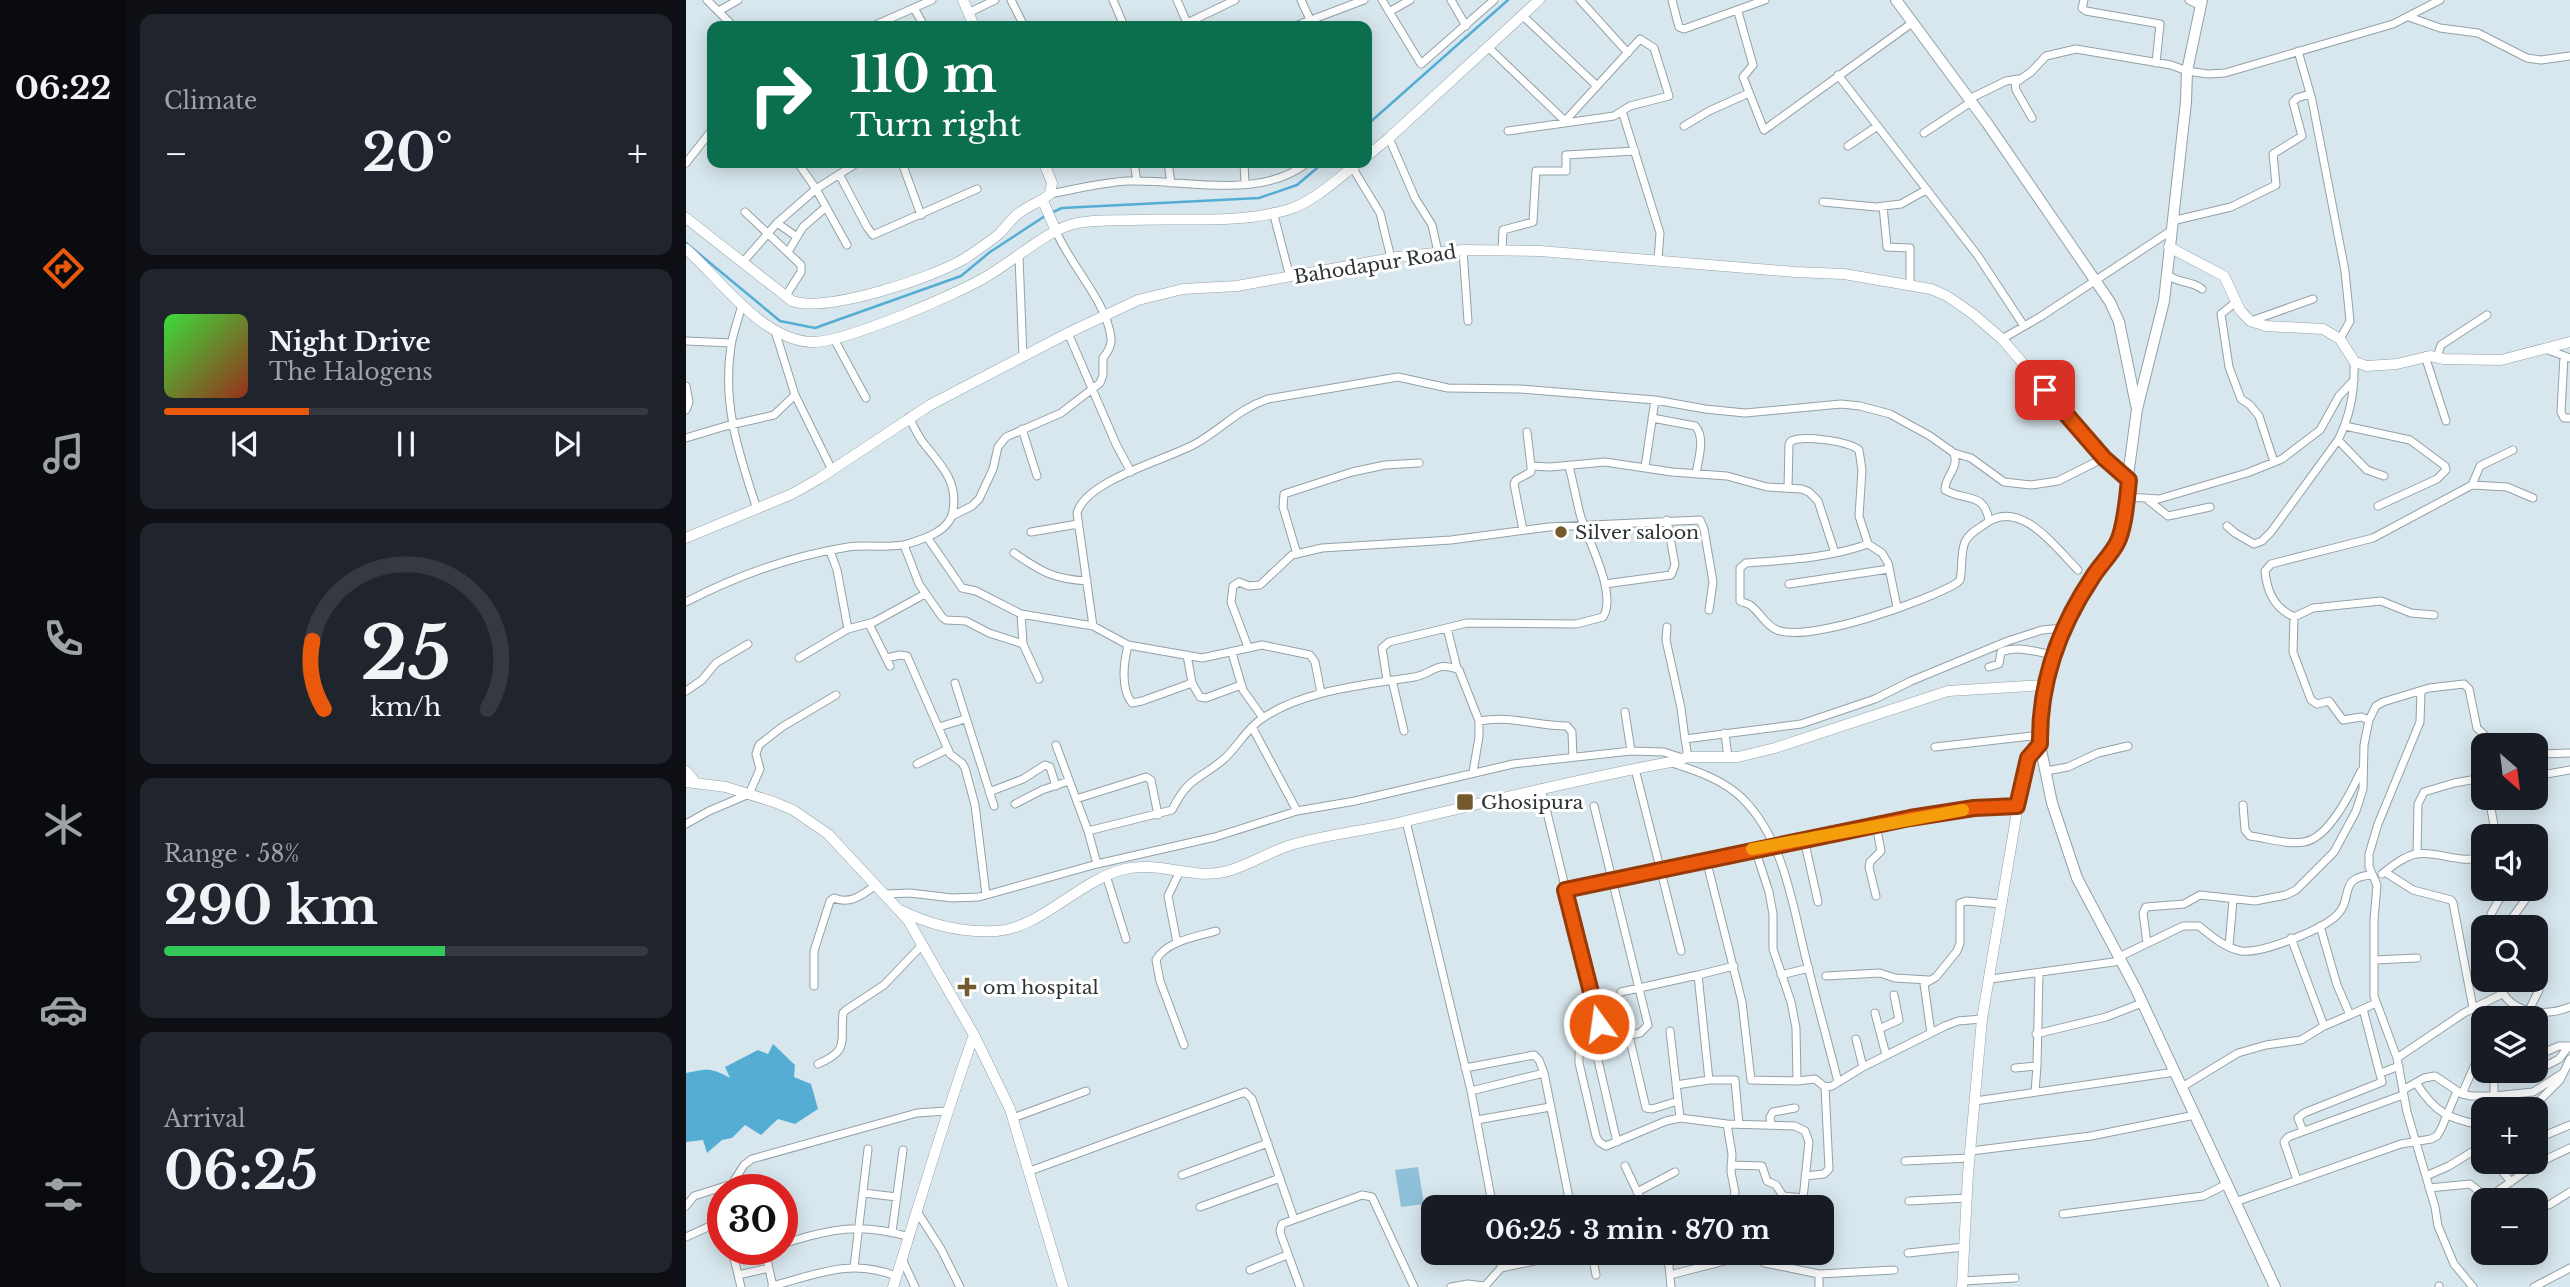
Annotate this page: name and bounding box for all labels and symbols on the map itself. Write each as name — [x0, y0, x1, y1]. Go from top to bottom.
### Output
street label: Bahodapur Road — [1292, 240, 1458, 289]
pin — [2015, 360, 2075, 420]
place label: Silver saloon — [1575, 521, 1699, 544]
marker: Silver saloon — [1553, 524, 1569, 540]
north arrow — [2471, 733, 2548, 810]
place label: Ghosipura — [1481, 791, 1584, 814]
marker: Ghosipura — [1455, 792, 1475, 812]
place label: om hospital — [983, 976, 1099, 999]
marker: om hospital — [957, 977, 977, 997]
position arrow — [1562, 987, 1636, 1061]
speed limit sign: 30 — [707, 1174, 798, 1265]

